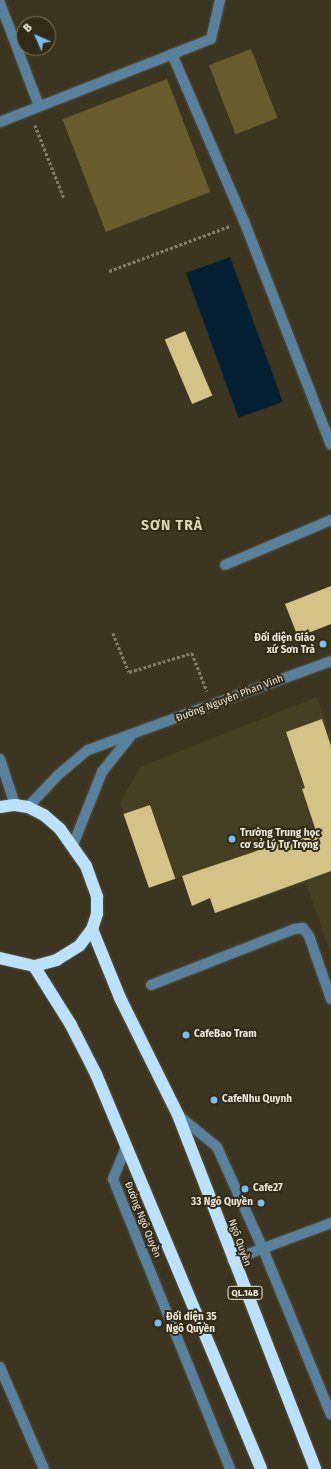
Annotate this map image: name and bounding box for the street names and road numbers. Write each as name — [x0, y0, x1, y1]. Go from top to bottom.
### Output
street label: Đường Nguyễn Phan Vinh — [175, 673, 285, 725]
street label: Đường Ngô Quyền — [121, 1180, 163, 1260]
street label: Ngô Quyền — [225, 1218, 253, 1268]
road number: QL.14B — [227, 1286, 263, 1300]

